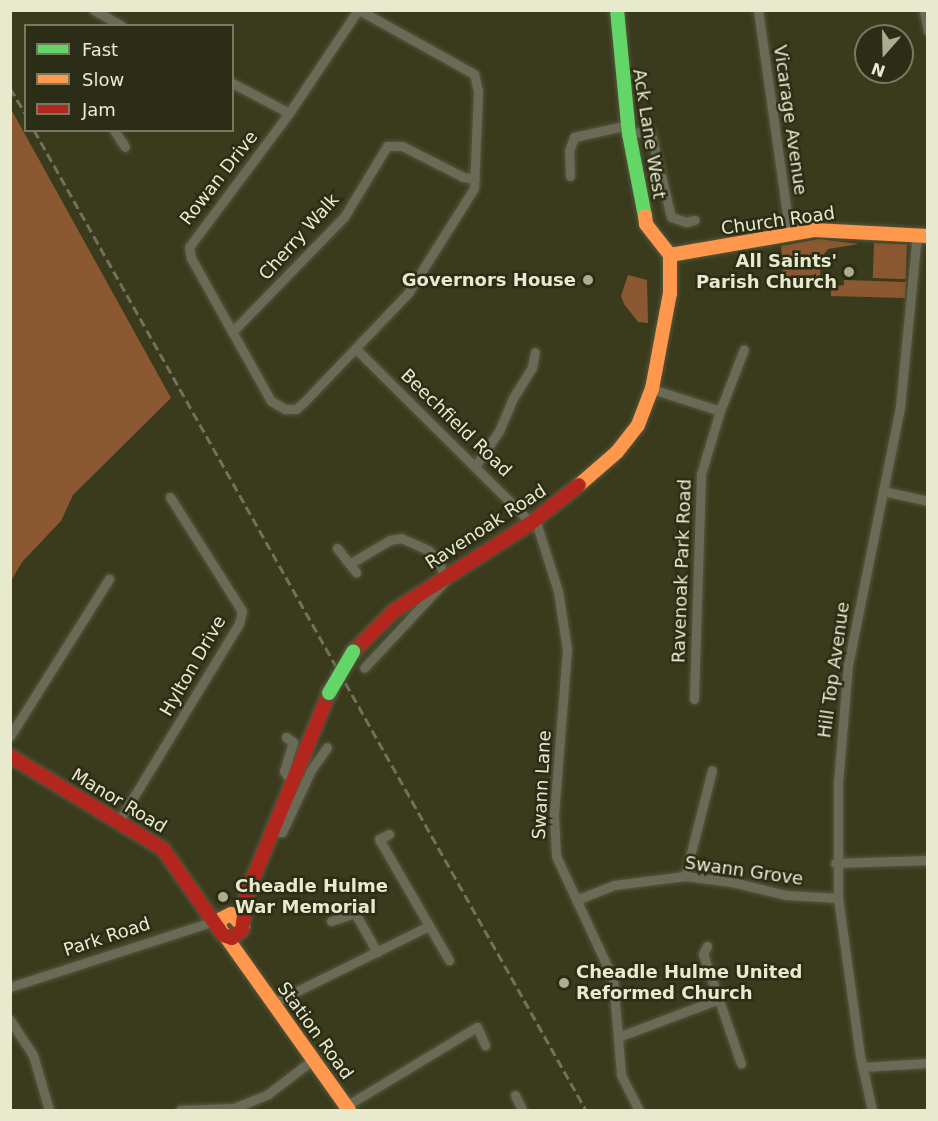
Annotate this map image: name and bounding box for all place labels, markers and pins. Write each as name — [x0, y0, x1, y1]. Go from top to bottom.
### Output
place label: All Saints' Parish Church — [696, 251, 837, 294]
marker: All Saints' Parish Church — [842, 265, 856, 279]
place label: Governors House — [402, 269, 576, 291]
marker: Governors House — [581, 273, 595, 287]
place label: Cheadle Hulme War Memorial — [235, 876, 388, 918]
marker: Cheadle Hulme War Memorial — [216, 890, 230, 904]
place label: Cheadle Hulme United Reformed Church — [576, 962, 802, 1004]
marker: Cheadle Hulme United Reformed Church — [557, 976, 571, 990]

